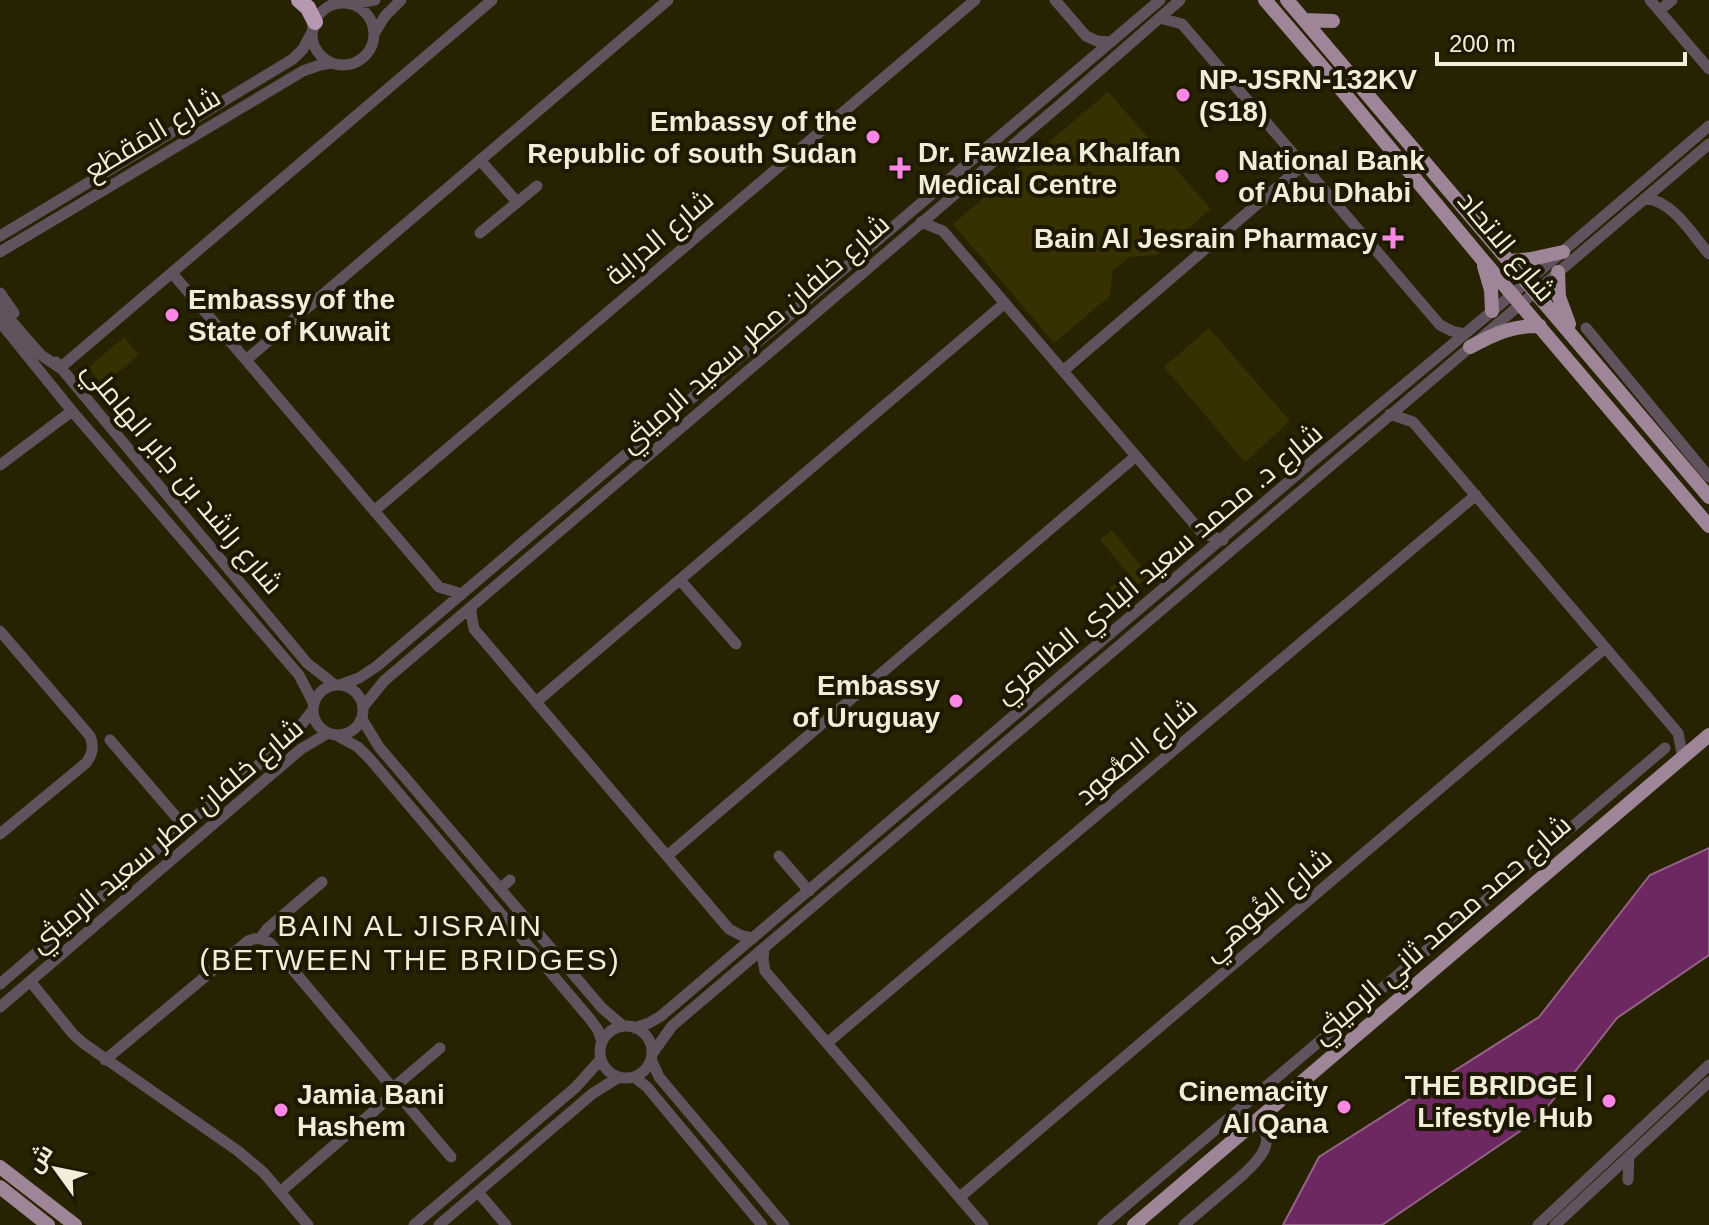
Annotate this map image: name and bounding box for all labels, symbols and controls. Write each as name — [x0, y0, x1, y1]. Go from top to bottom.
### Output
scale bar — [1437, 16, 1685, 66]
text: 200 m — [1449, 30, 1516, 57]
place label: NP-JSRN-132KV (S18) — [1199, 64, 1417, 127]
street label: شارع المَقطَع — [79, 81, 227, 189]
marker: NP-JSRN-132KV (S18) — [1174, 86, 1192, 104]
place label: Embassy of the Republic of south Sudan — [527, 106, 857, 169]
marker: Embassy of the Republic of south Sudan — [864, 128, 882, 146]
place label: Dr. Fawzlea Khalfan Medical Centre — [918, 137, 1181, 200]
place label: National Bank of Abu Dhabi — [1238, 145, 1425, 208]
marker: Dr. Fawzlea Khalfan Medical Centre — [889, 157, 911, 179]
marker: National Bank of Abu Dhabi — [1213, 167, 1231, 185]
street label: شارع الدرابة — [599, 183, 721, 294]
street label: شارع الاتحاد — [1449, 185, 1561, 309]
street label: شارع خلفان مطر سعيد الرميثي — [613, 208, 899, 463]
place label: Bain Al Jesrain Pharmacy — [1034, 223, 1377, 254]
marker: Bain Al Jesrain Pharmacy — [1384, 229, 1402, 247]
place label: Embassy of the State of Kuwait — [188, 284, 395, 347]
marker: Embassy of the State of Kuwait — [163, 306, 181, 324]
street label: شارع راشد بن جابر الهاملي — [71, 355, 289, 604]
street label: شارع د. محمد سعيد البادي الظاهري — [988, 417, 1332, 714]
place label: Embassy of Uruguay — [792, 670, 940, 733]
marker: Embassy of Uruguay — [947, 692, 965, 710]
street label: شارع الصُّعود — [1069, 692, 1205, 813]
street label: شارع خلفان مطر سعيد الرميثي — [24, 712, 313, 963]
street label: شارع حمد محمد ثاني الرميثي — [1306, 809, 1581, 1055]
street label: شارع الغُوهي — [1197, 842, 1342, 972]
district label: BAIN AL JISRAIN (BETWEEN THE BRIDGES) — [199, 909, 621, 976]
place label: THE BRIDGE | Lifestyle Hub — [1405, 1070, 1593, 1133]
place label: Cinemacity Al Qana — [1179, 1076, 1328, 1139]
place label: Jamia Bani Hashem — [297, 1079, 445, 1142]
marker: THE BRIDGE | Lifestyle Hub — [1600, 1092, 1618, 1110]
marker: Cinemacity Al Qana — [1335, 1098, 1353, 1116]
marker: Jamia Bani Hashem — [272, 1101, 290, 1119]
north arrow — [16, 1129, 96, 1209]
text: ش — [21, 1140, 59, 1178]

